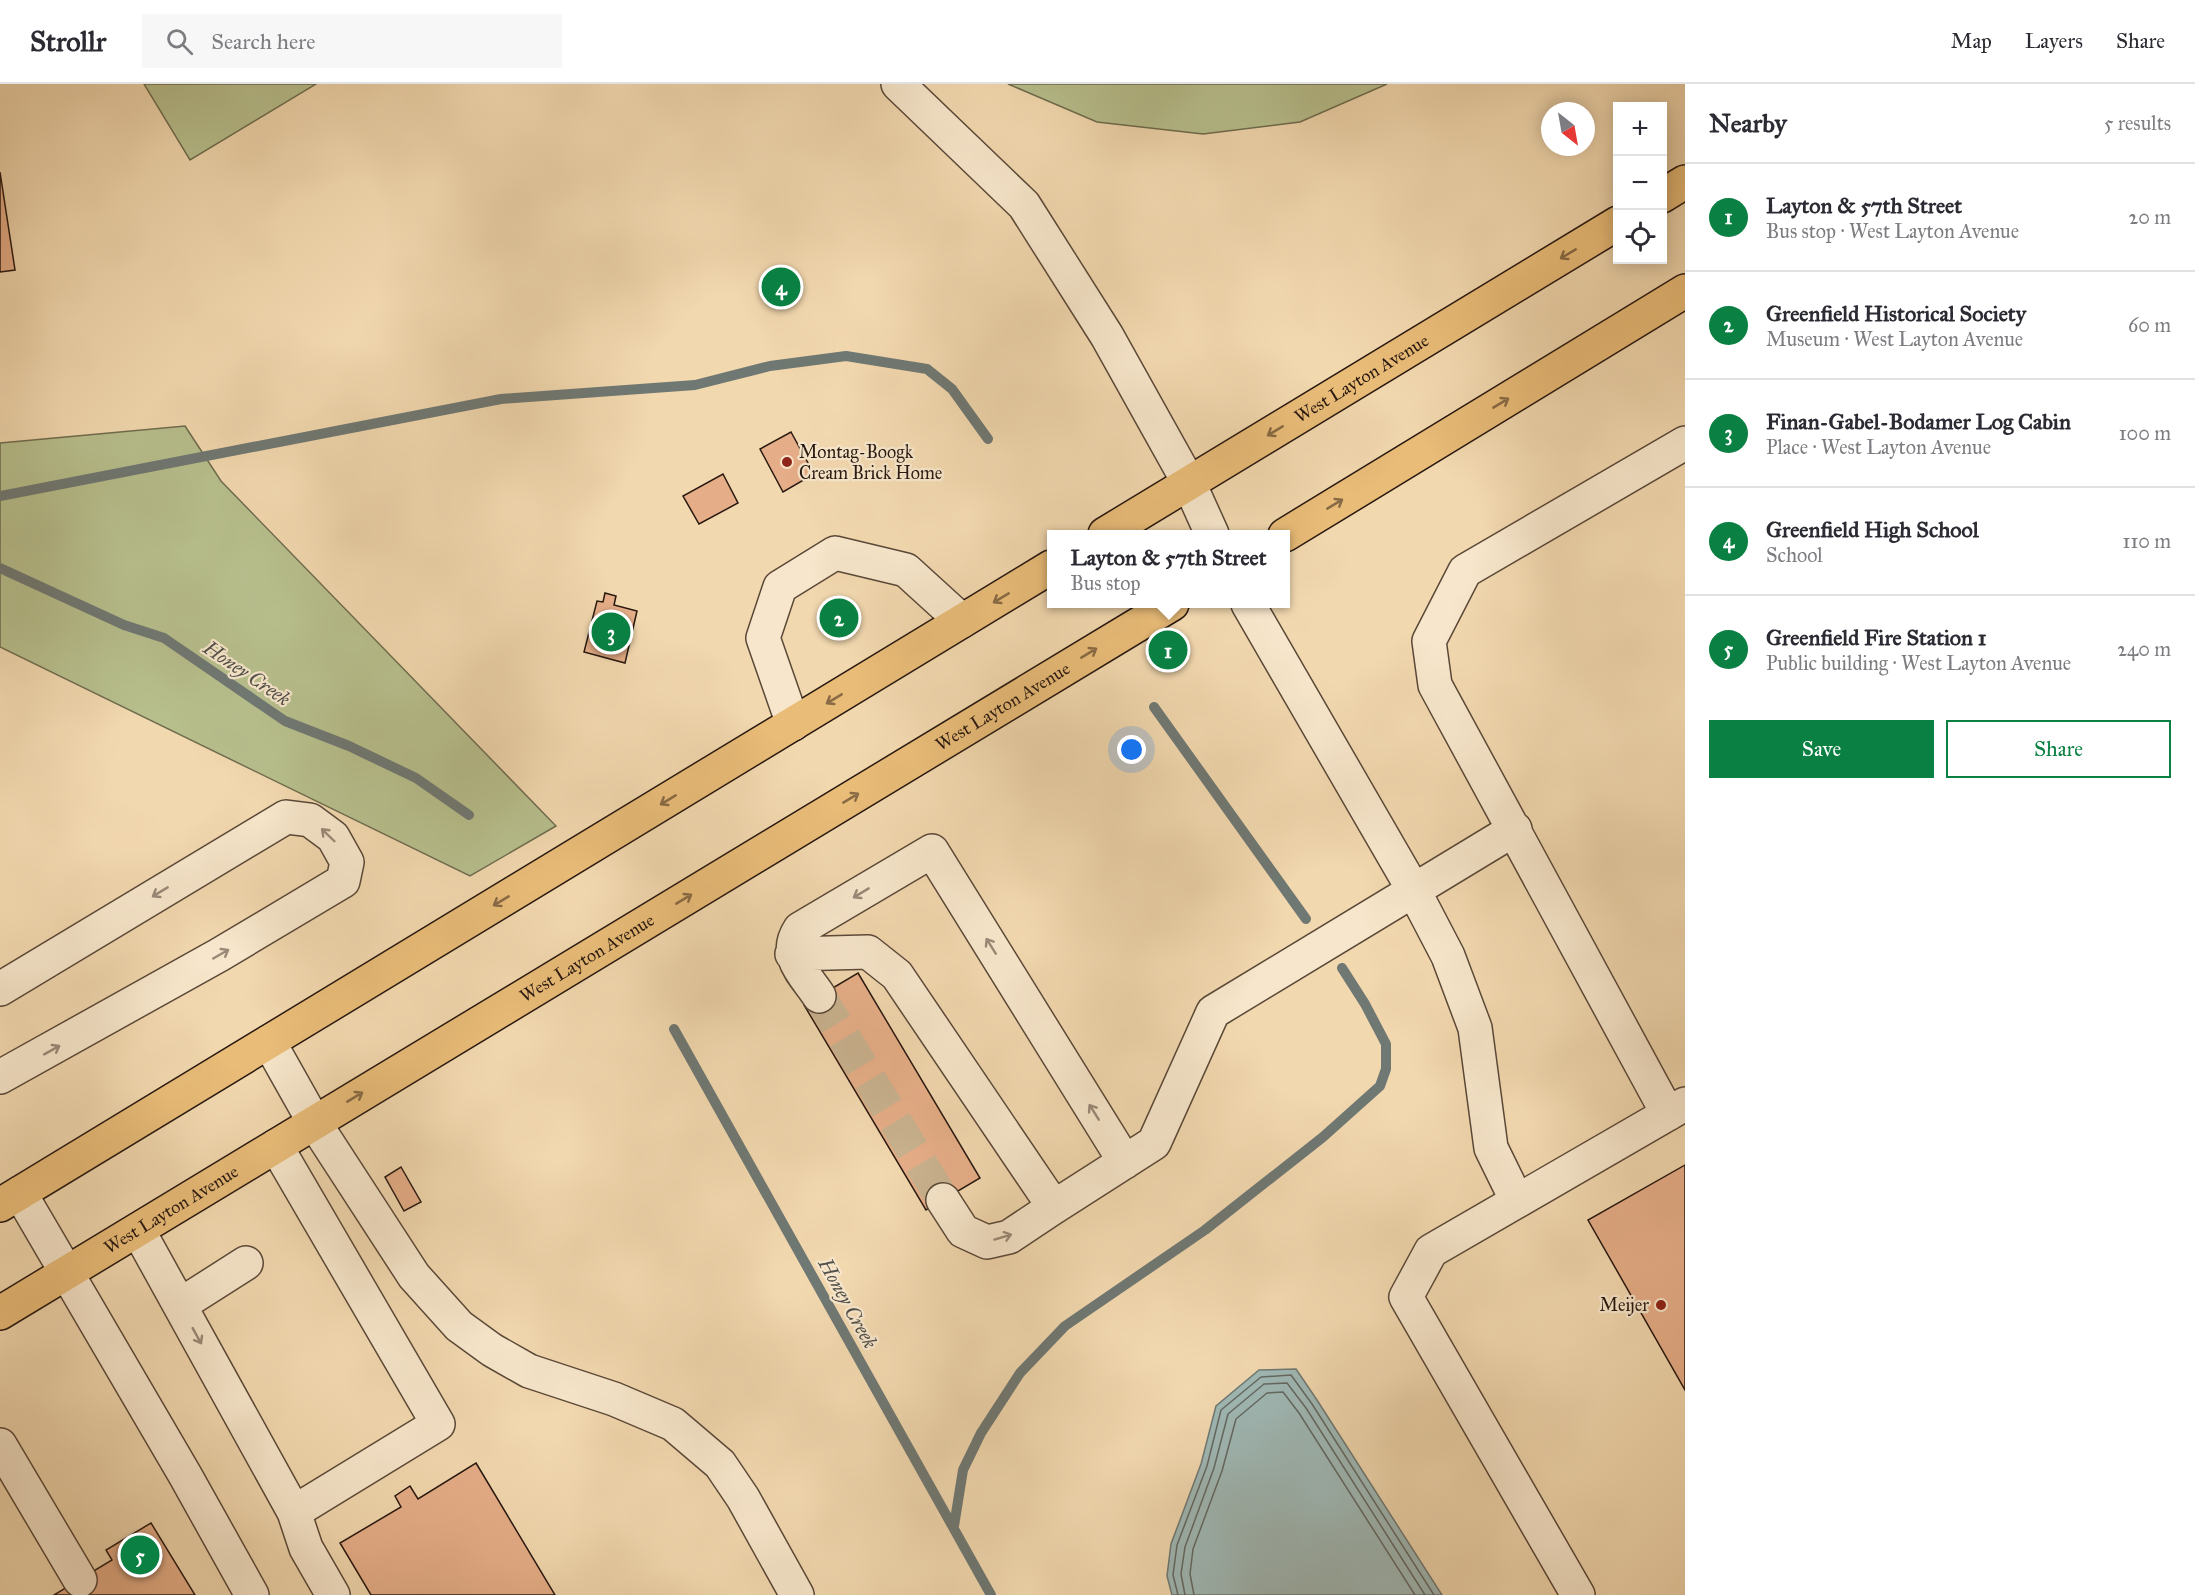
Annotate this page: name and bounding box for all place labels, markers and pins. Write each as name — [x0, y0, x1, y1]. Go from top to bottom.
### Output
pin: 4 — [762, 264, 800, 310]
place label: Montag-Boogk Cream Brick Home — [799, 441, 942, 484]
marker: Montag-Boogk Cream Brick Home — [780, 455, 794, 469]
pin: 2 — [820, 596, 858, 640]
pin: 3 — [592, 610, 630, 654]
pin: 1 — [1148, 628, 1188, 672]
place label: Meijer — [1600, 1294, 1649, 1316]
marker: Meijer — [1654, 1298, 1668, 1312]
pin: 5 — [120, 1532, 160, 1578]

